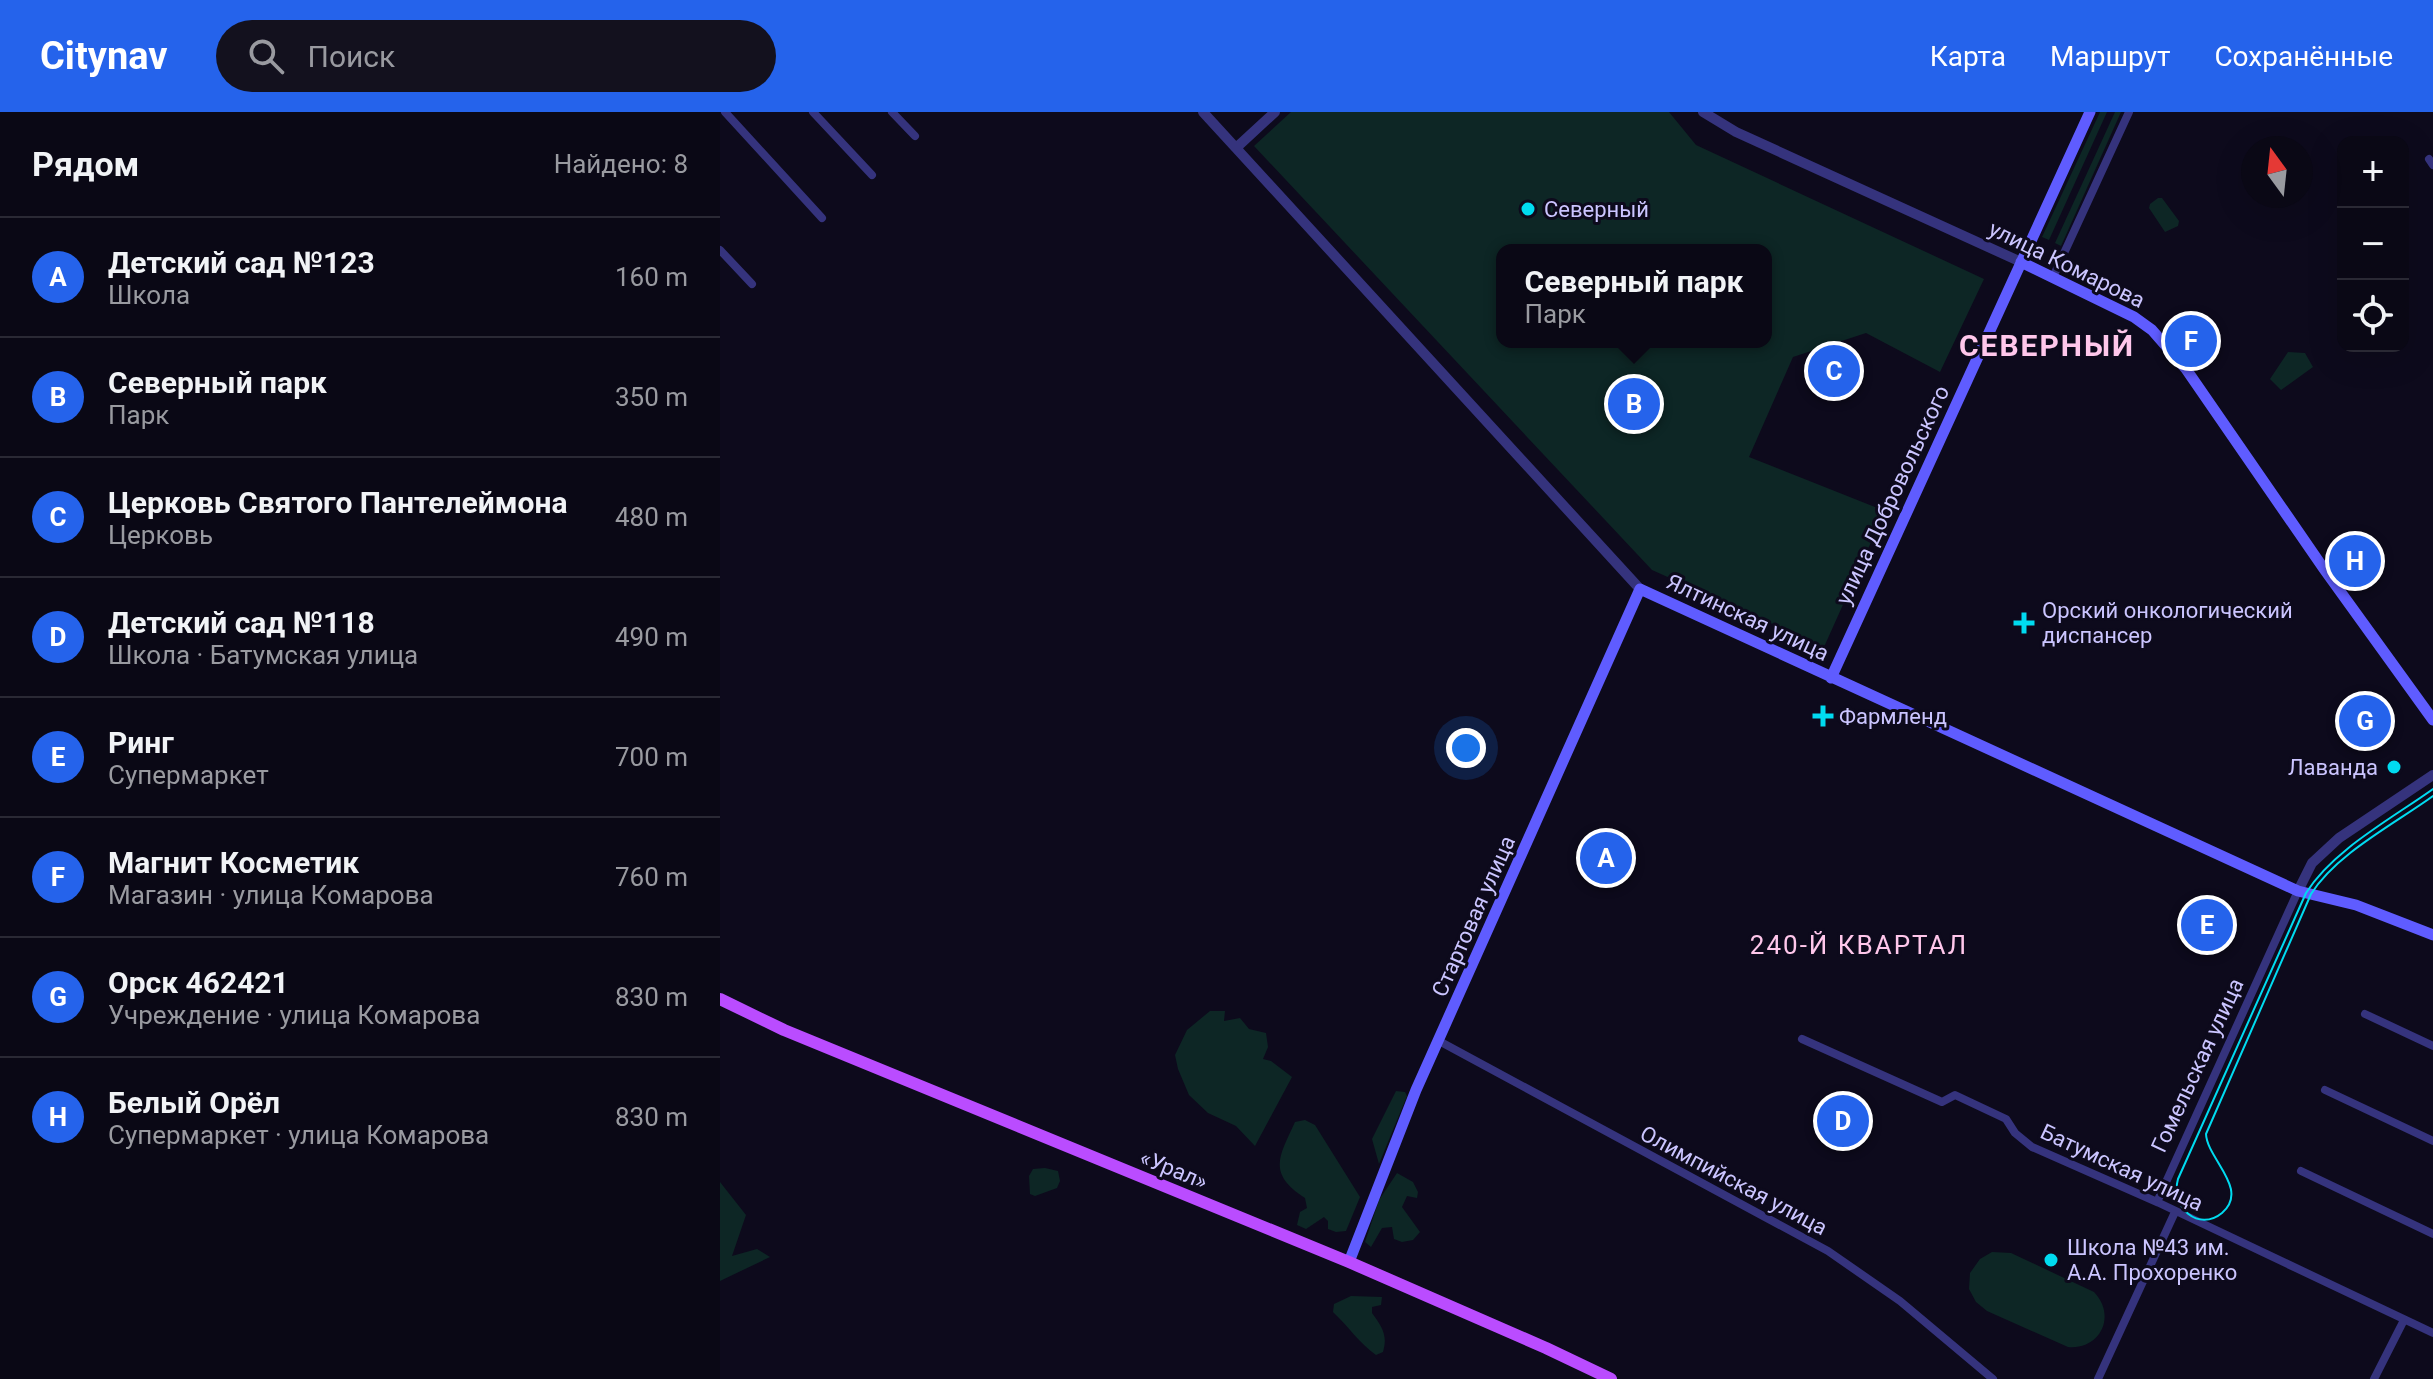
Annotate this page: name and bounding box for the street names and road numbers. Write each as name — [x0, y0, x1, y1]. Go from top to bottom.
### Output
street label: улица Комарова — [1985, 216, 2149, 313]
street label: улица Добровольского — [1831, 382, 1954, 609]
street label: Ялтинская улица — [1663, 569, 1833, 666]
street label: Стартовая улица — [1427, 832, 1520, 1000]
street label: Гомельская улица — [2146, 974, 2249, 1156]
street label: Батумская улица — [2037, 1119, 2207, 1216]
street label: Олимпийская улица — [1636, 1121, 1832, 1240]
street label: «Урал» — [1136, 1145, 1211, 1194]

